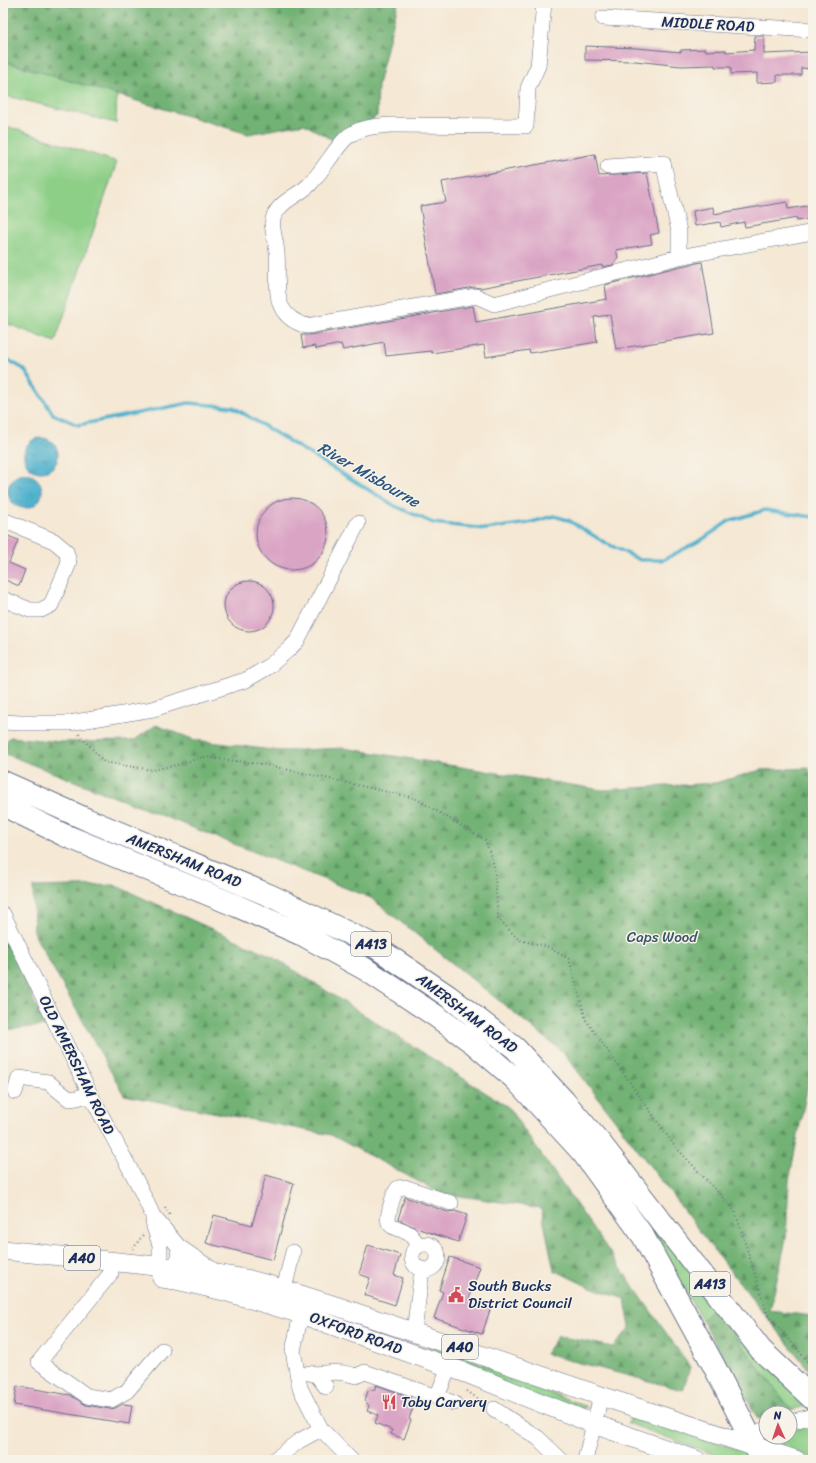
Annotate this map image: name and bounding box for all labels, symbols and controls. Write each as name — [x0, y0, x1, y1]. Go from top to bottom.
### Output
street label: MIDDLE ROAD — [661, 9, 755, 39]
water label: River Misbourne — [312, 433, 427, 517]
street label: AMERSHAM ROAD — [122, 825, 245, 895]
park label: Caps Wood — [627, 924, 698, 950]
road number: A413 — [351, 932, 391, 956]
street label: AMERSHAM ROAD — [410, 965, 524, 1060]
street label: OLD AMERSHAM ROAD — [32, 991, 122, 1139]
road number: A40 — [64, 1246, 100, 1270]
road number: A413 — [690, 1272, 730, 1296]
place label: South Bucks District Council — [468, 1273, 572, 1316]
public building icon: South Bucks District Council — [447, 1286, 465, 1304]
street label: OXFORD ROAD — [306, 1304, 406, 1362]
road number: A40 — [442, 1335, 478, 1359]
place label: Toby Carvery — [401, 1389, 487, 1415]
restaurant icon: Toby Carvery — [380, 1393, 398, 1411]
north arrow — [758, 1405, 798, 1445]
text: N — [772, 1406, 782, 1425]

